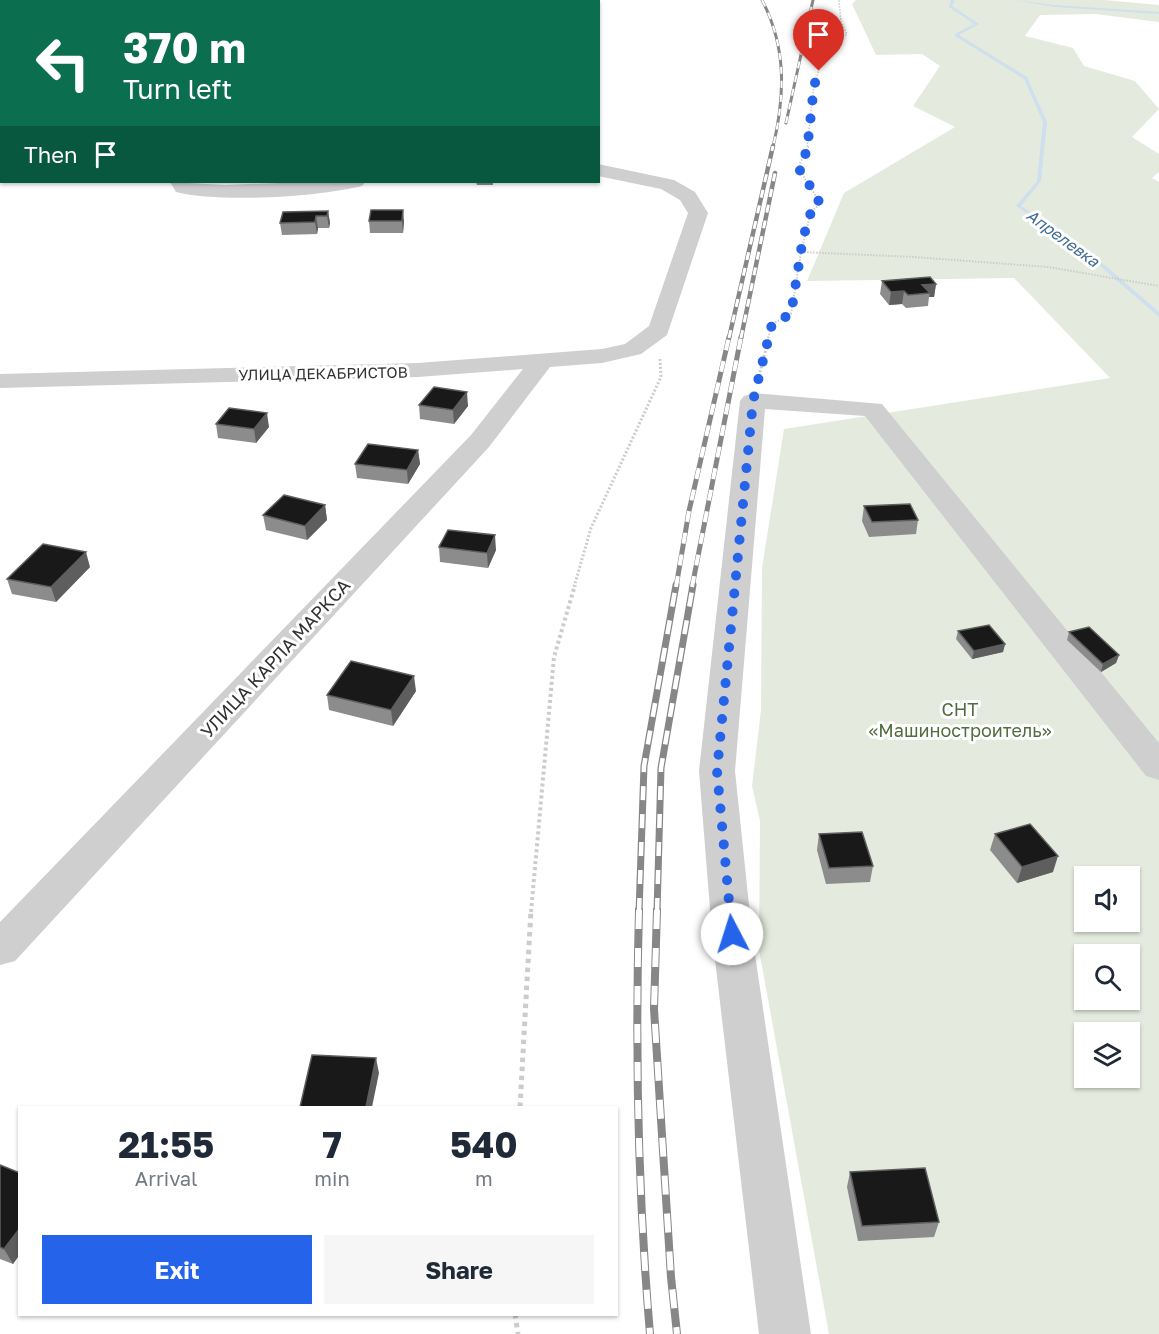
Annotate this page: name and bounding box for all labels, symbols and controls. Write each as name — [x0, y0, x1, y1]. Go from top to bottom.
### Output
pin — [793, 9, 844, 71]
icon: arrive — [802, 18, 835, 51]
text: 370 m — [123, 22, 246, 72]
icon: left — [24, 24, 102, 102]
text: Turn left — [123, 73, 232, 105]
icon: arrive — [89, 138, 122, 171]
text: Then — [24, 141, 77, 168]
water label: Апрелевка — [1023, 205, 1104, 272]
street label: УЛИЦА ДЕКАБРИСТОВ — [238, 363, 408, 383]
street label: УЛИЦА КАРЛА МАРКСА — [196, 574, 354, 742]
park label: СНТ «Машиностроитель» — [868, 698, 1052, 741]
map controls — [1074, 866, 1140, 1088]
button: sound — [1074, 866, 1140, 932]
position arrow — [700, 902, 764, 966]
button: search — [1074, 944, 1140, 1010]
button: layers — [1074, 1022, 1140, 1088]
text: 21:55 — [118, 1123, 214, 1166]
text: 7 — [322, 1123, 342, 1166]
text: 540 — [450, 1123, 518, 1166]
text: Arrival — [135, 1166, 198, 1190]
text: min — [314, 1166, 350, 1190]
text: m — [475, 1166, 493, 1190]
button: Exit — [42, 1235, 312, 1304]
button: Share — [324, 1235, 594, 1304]

